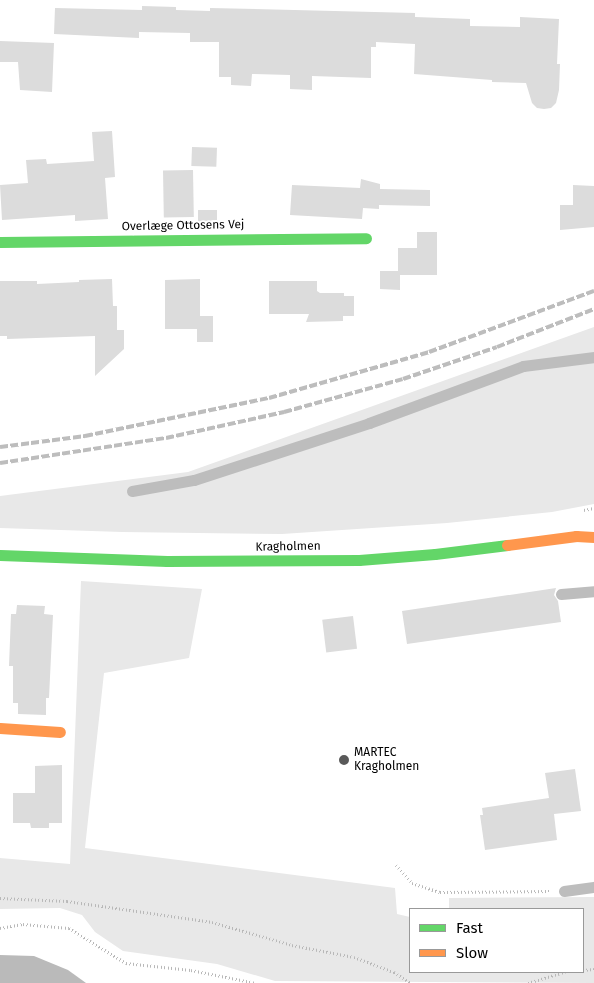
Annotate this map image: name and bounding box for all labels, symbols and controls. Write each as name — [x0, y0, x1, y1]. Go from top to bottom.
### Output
street label: Overlæge Ottosens Vej — [121, 218, 245, 234]
street label: Kragholmen — [255, 539, 321, 555]
place label: MARTEC Kragholmen — [354, 746, 419, 774]
marker: MARTEC Kragholmen — [338, 754, 350, 766]
legend — [409, 908, 584, 973]
text: Fast — [456, 919, 483, 937]
text: Slow — [456, 944, 488, 962]

